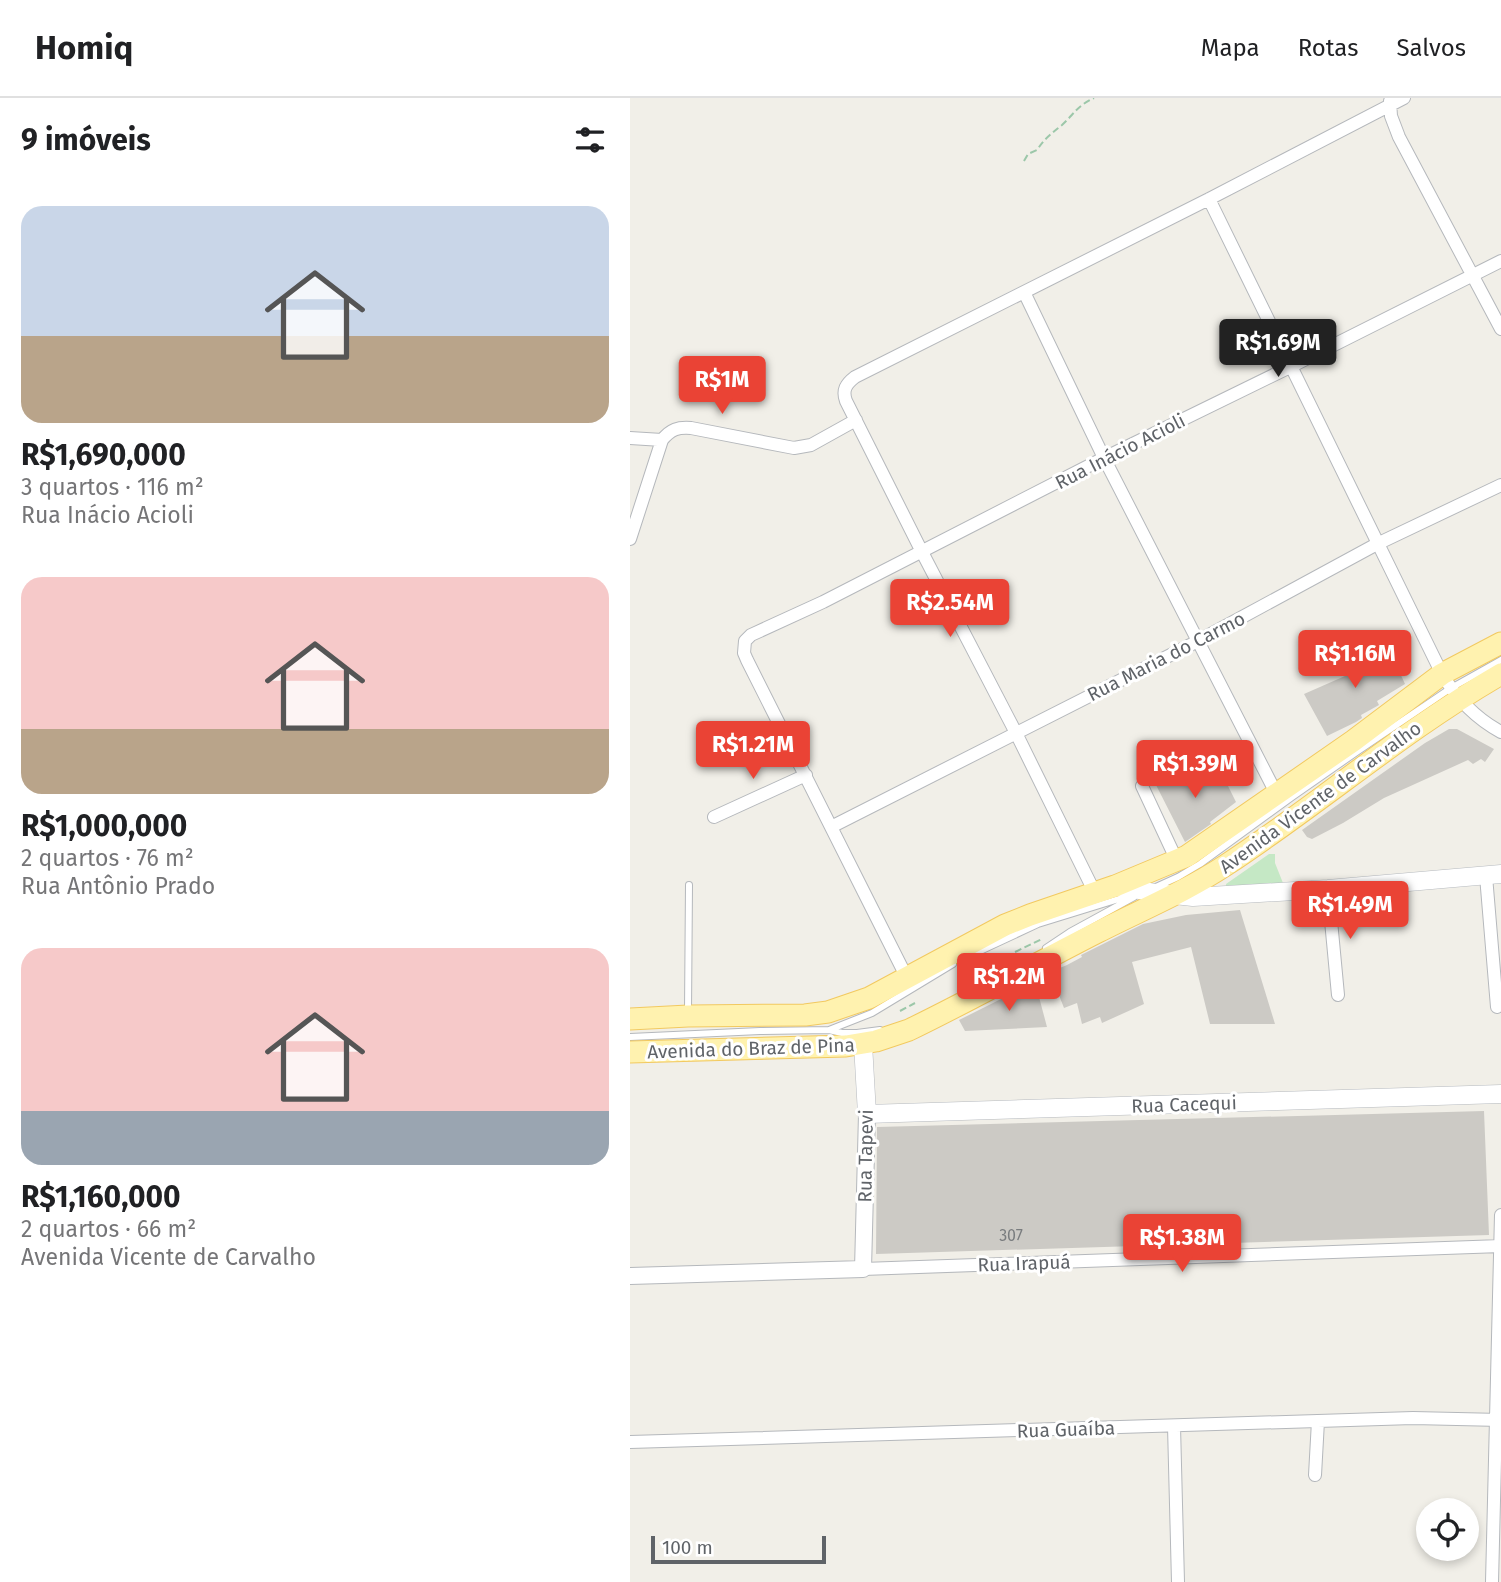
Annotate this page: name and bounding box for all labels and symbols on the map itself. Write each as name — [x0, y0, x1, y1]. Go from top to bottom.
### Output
pin: R$1.69M — [1213, 320, 1343, 379]
pin: R$1M — [681, 356, 763, 416]
street label: Rua Inácio Acioli — [1051, 409, 1189, 494]
pin: R$2.54M — [885, 580, 1015, 639]
street label: Rua Maria do Carmo — [1083, 607, 1249, 706]
pin: R$1.16M — [1290, 630, 1420, 690]
street label: Avenida Vicente de Carvalho — [1215, 716, 1426, 878]
pin: R$1.21M — [688, 722, 818, 781]
pin: R$1.39M — [1130, 740, 1260, 800]
pin: R$1.49M — [1285, 882, 1415, 941]
pin: R$1.2M — [952, 954, 1066, 1013]
street label: Avenida do Braz de Pina — [647, 1033, 855, 1064]
street label: Rua Cacequi — [1131, 1091, 1237, 1118]
street label: Rua Tapevi — [853, 1109, 878, 1203]
pin: R$1.38M — [1117, 1214, 1247, 1274]
house number: 307 — [999, 1226, 1023, 1245]
street label: Rua Irapuá — [977, 1250, 1071, 1277]
street label: Rua Guaíba — [1016, 1416, 1116, 1443]
scale bar — [651, 1533, 826, 1565]

